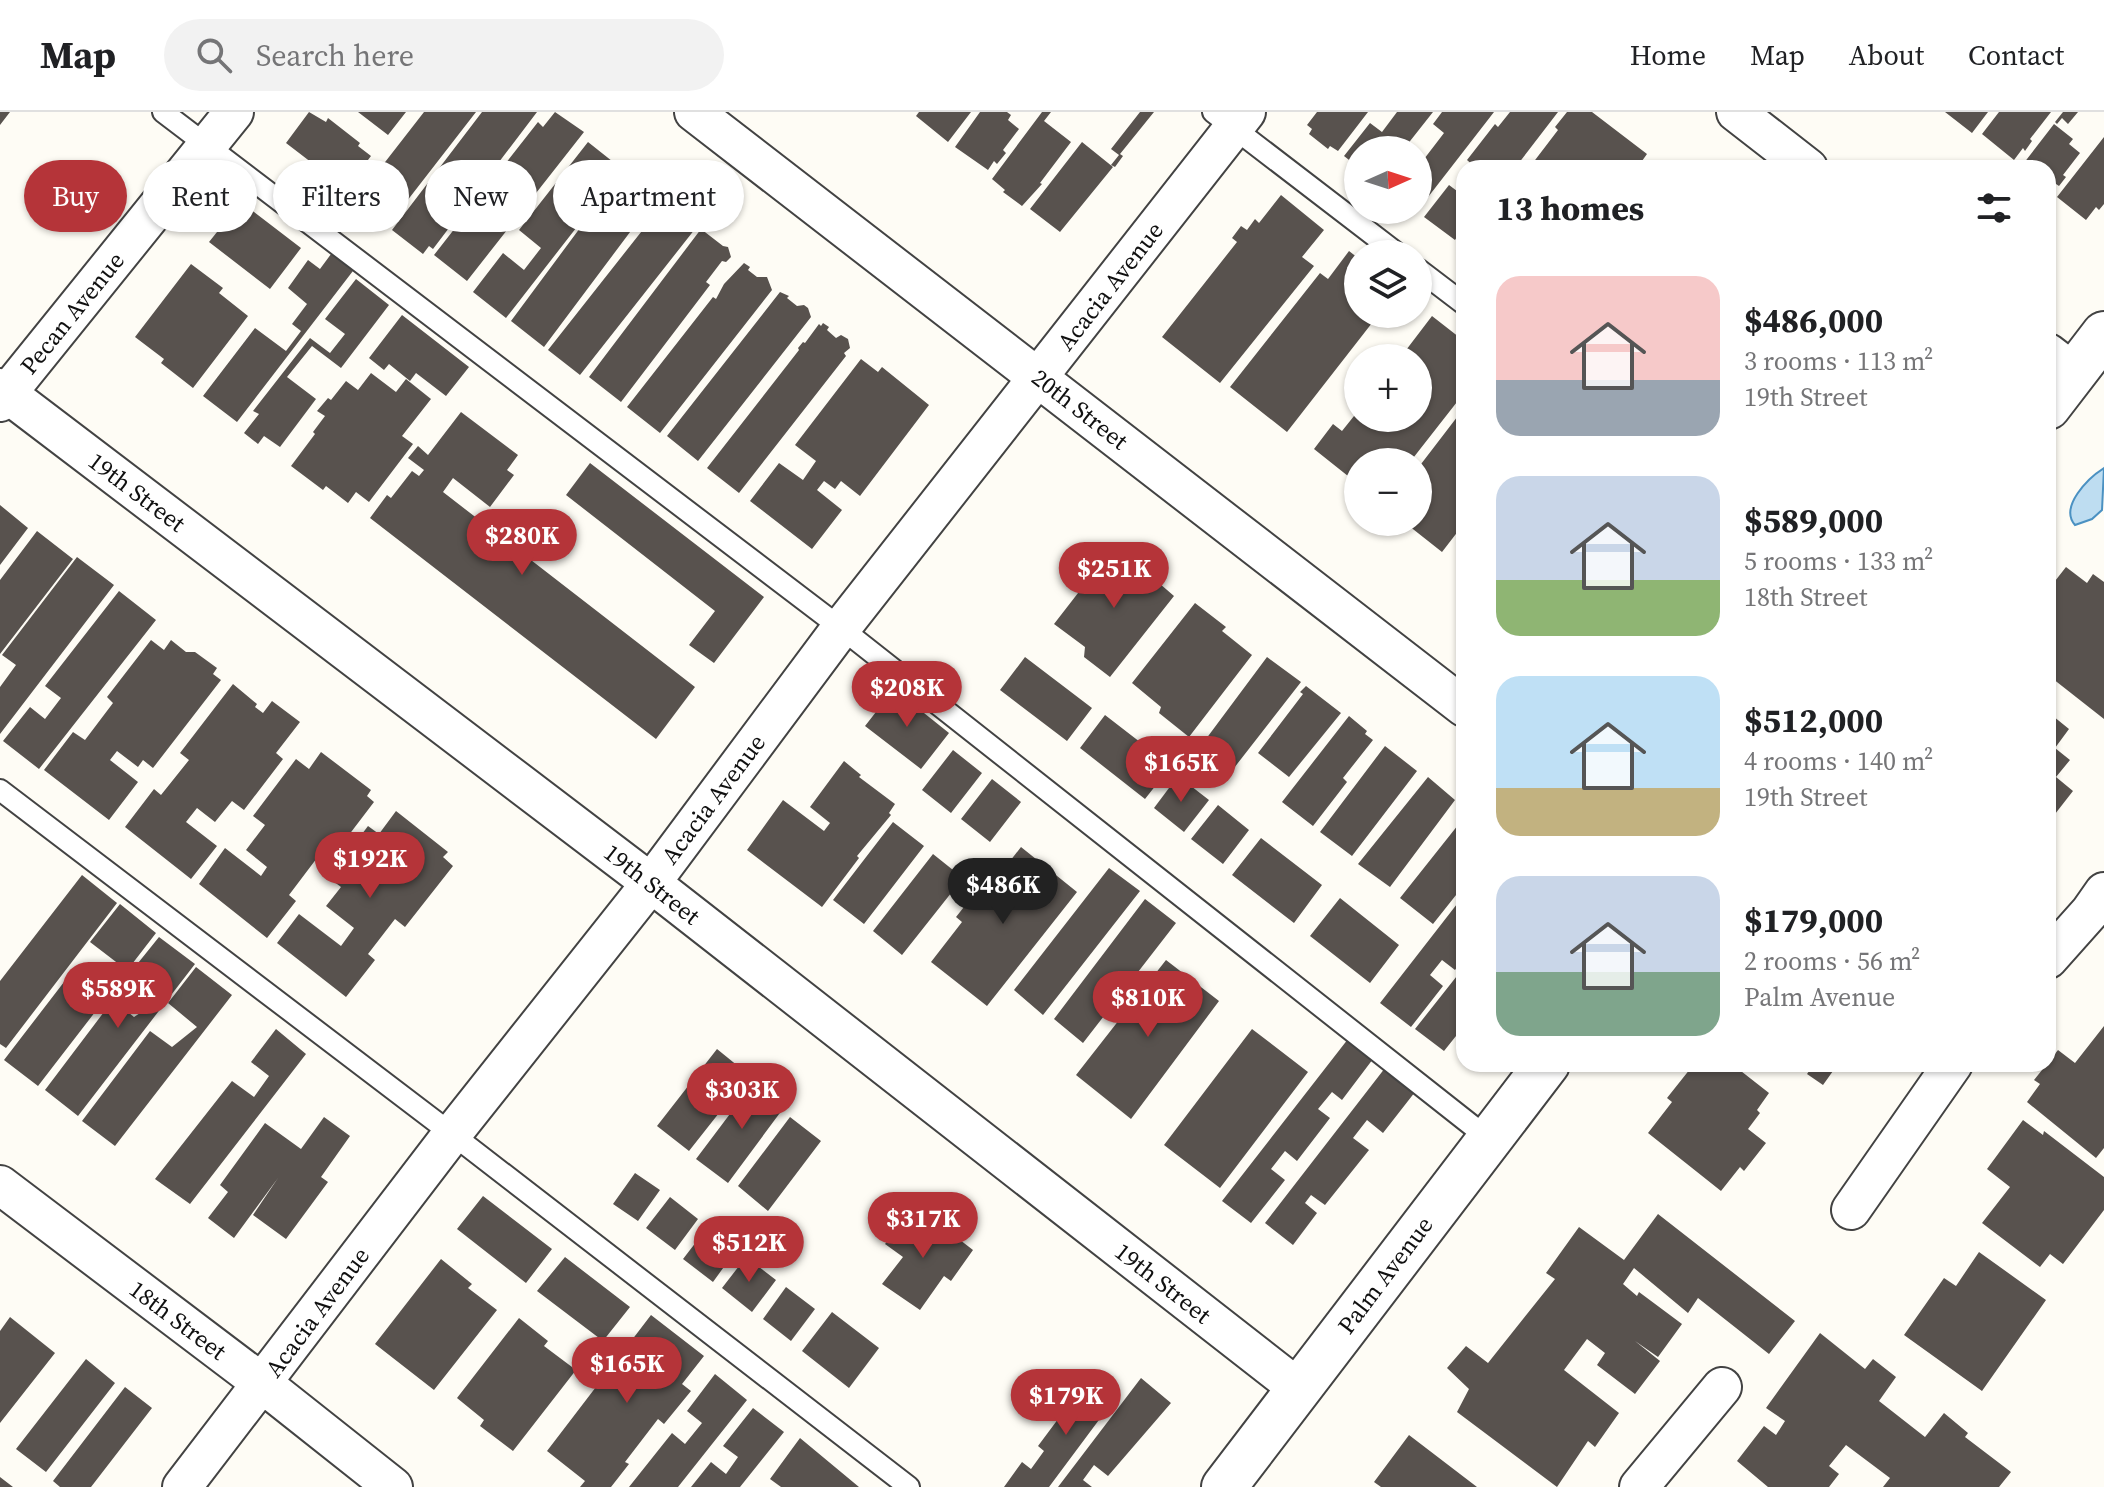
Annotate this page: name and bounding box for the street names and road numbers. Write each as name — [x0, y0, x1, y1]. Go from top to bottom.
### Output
street label: Acacia Avenue — [1049, 215, 1171, 357]
street label: Pecan Avenue — [12, 245, 132, 381]
street label: 20th Street — [1025, 361, 1135, 457]
street label: 19th Street — [82, 445, 193, 540]
street label: Acacia Avenue — [653, 727, 773, 871]
street label: 19th Street — [597, 836, 707, 932]
street label: Palm Avenue — [1330, 1209, 1440, 1341]
street label: 19th Street — [1108, 1235, 1218, 1331]
street label: Acacia Avenue — [257, 1240, 377, 1384]
street label: 18th Street — [123, 1273, 234, 1368]

